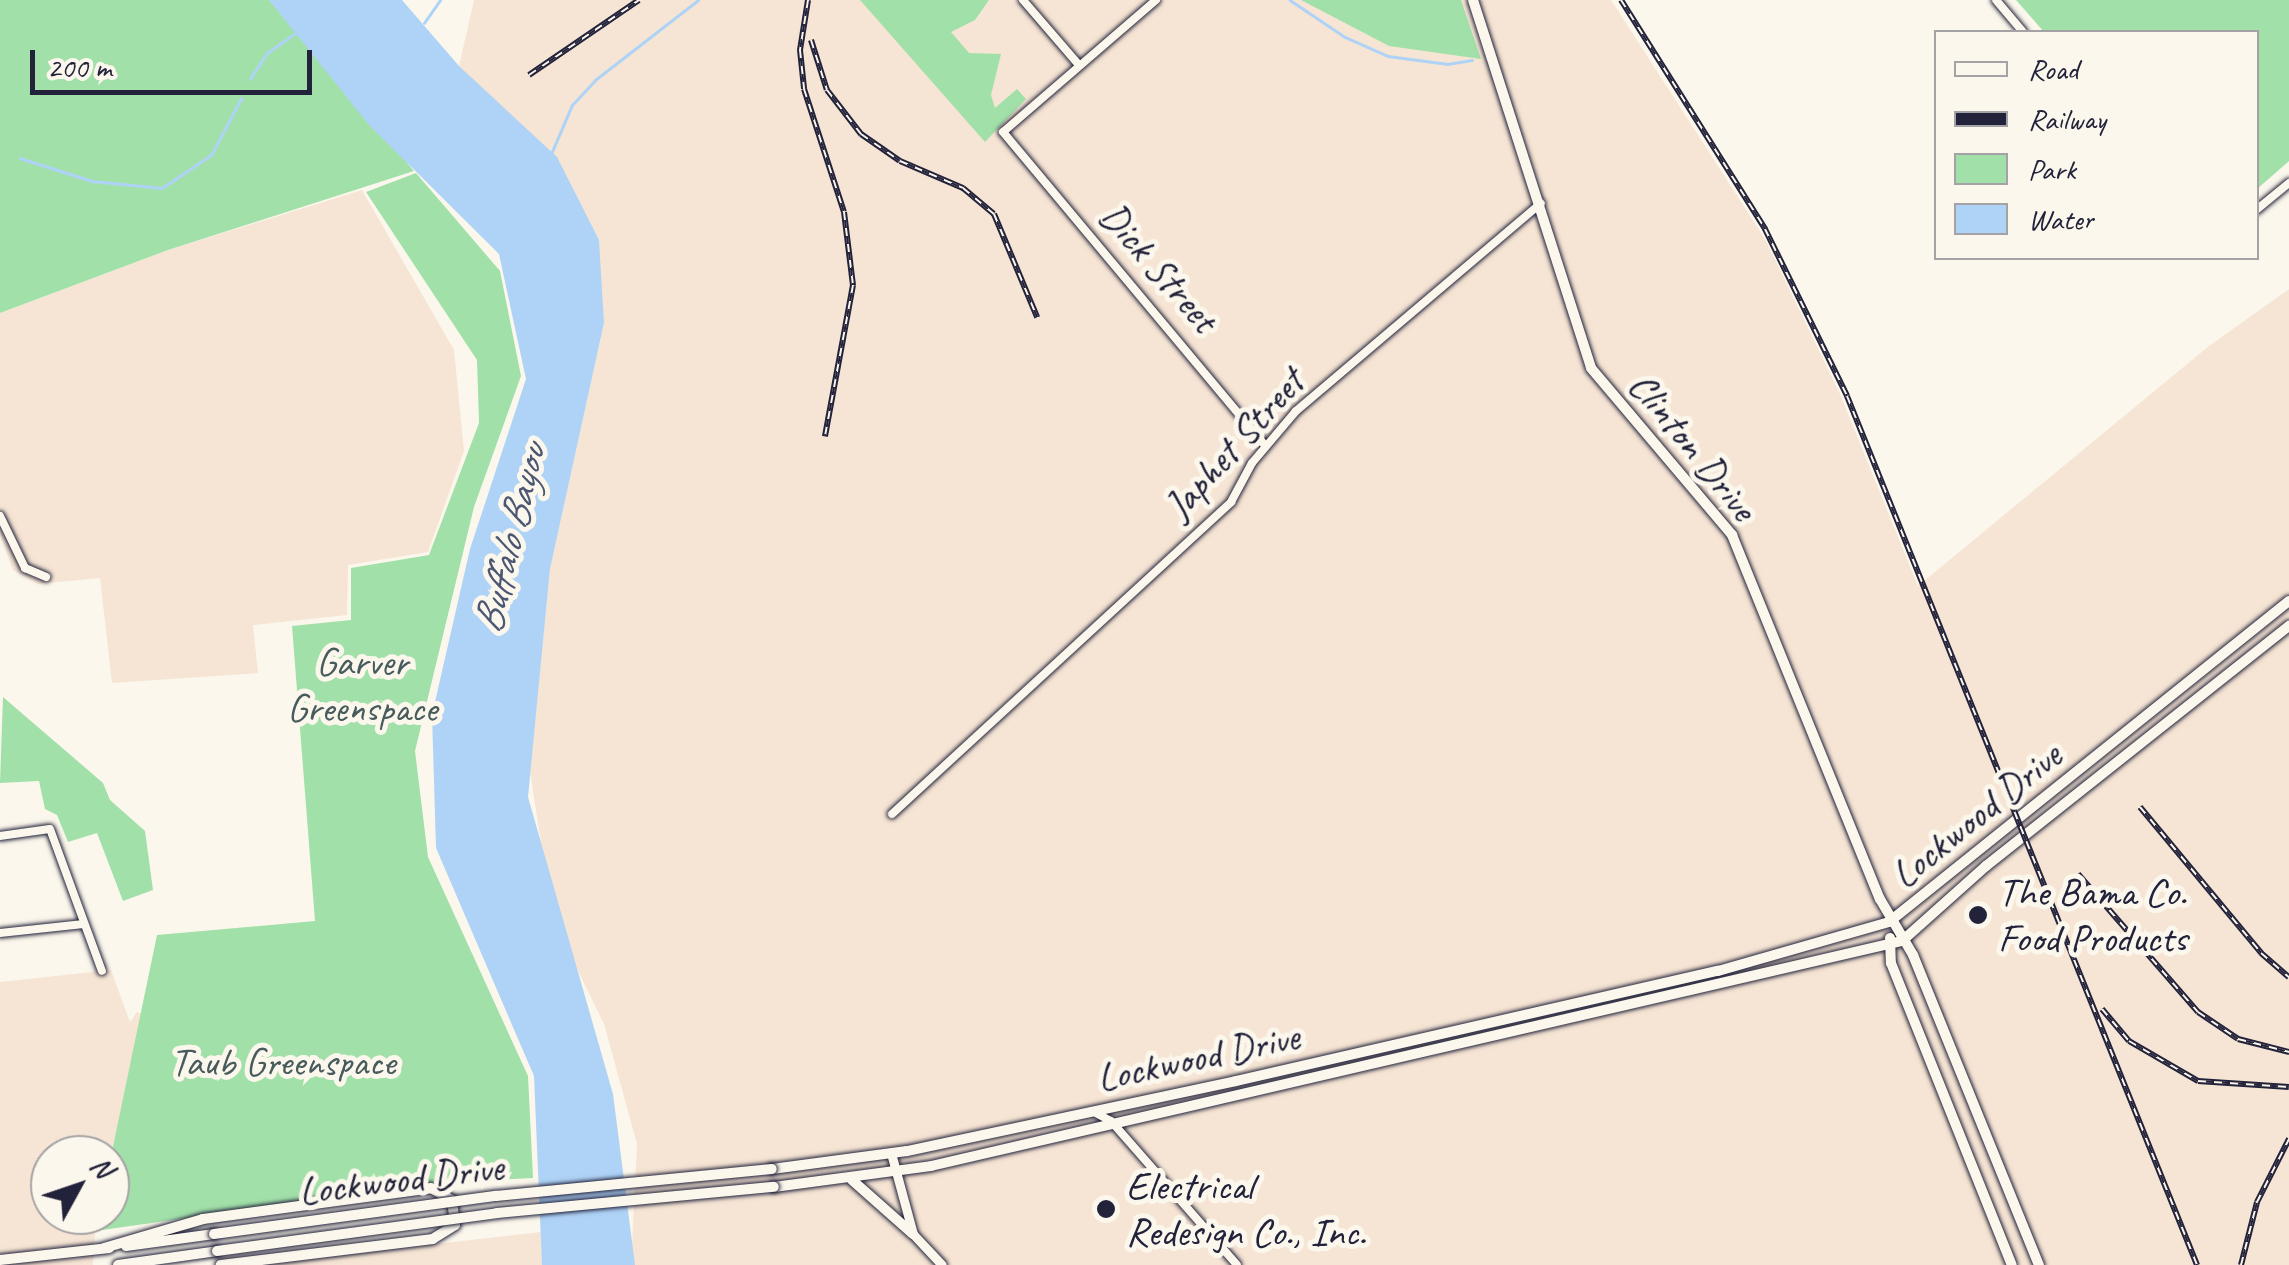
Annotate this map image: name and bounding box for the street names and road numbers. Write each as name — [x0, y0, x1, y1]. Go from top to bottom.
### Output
street label: Dick Street — [1089, 192, 1229, 342]
street label: Japhet Street — [1154, 359, 1314, 529]
street label: Clinton Drive — [1618, 362, 1768, 530]
street label: Lockwood Drive — [1881, 731, 2071, 899]
street label: Lockwood Drive — [1092, 1012, 1304, 1102]
street label: Lockwood Drive — [296, 1143, 506, 1215]

